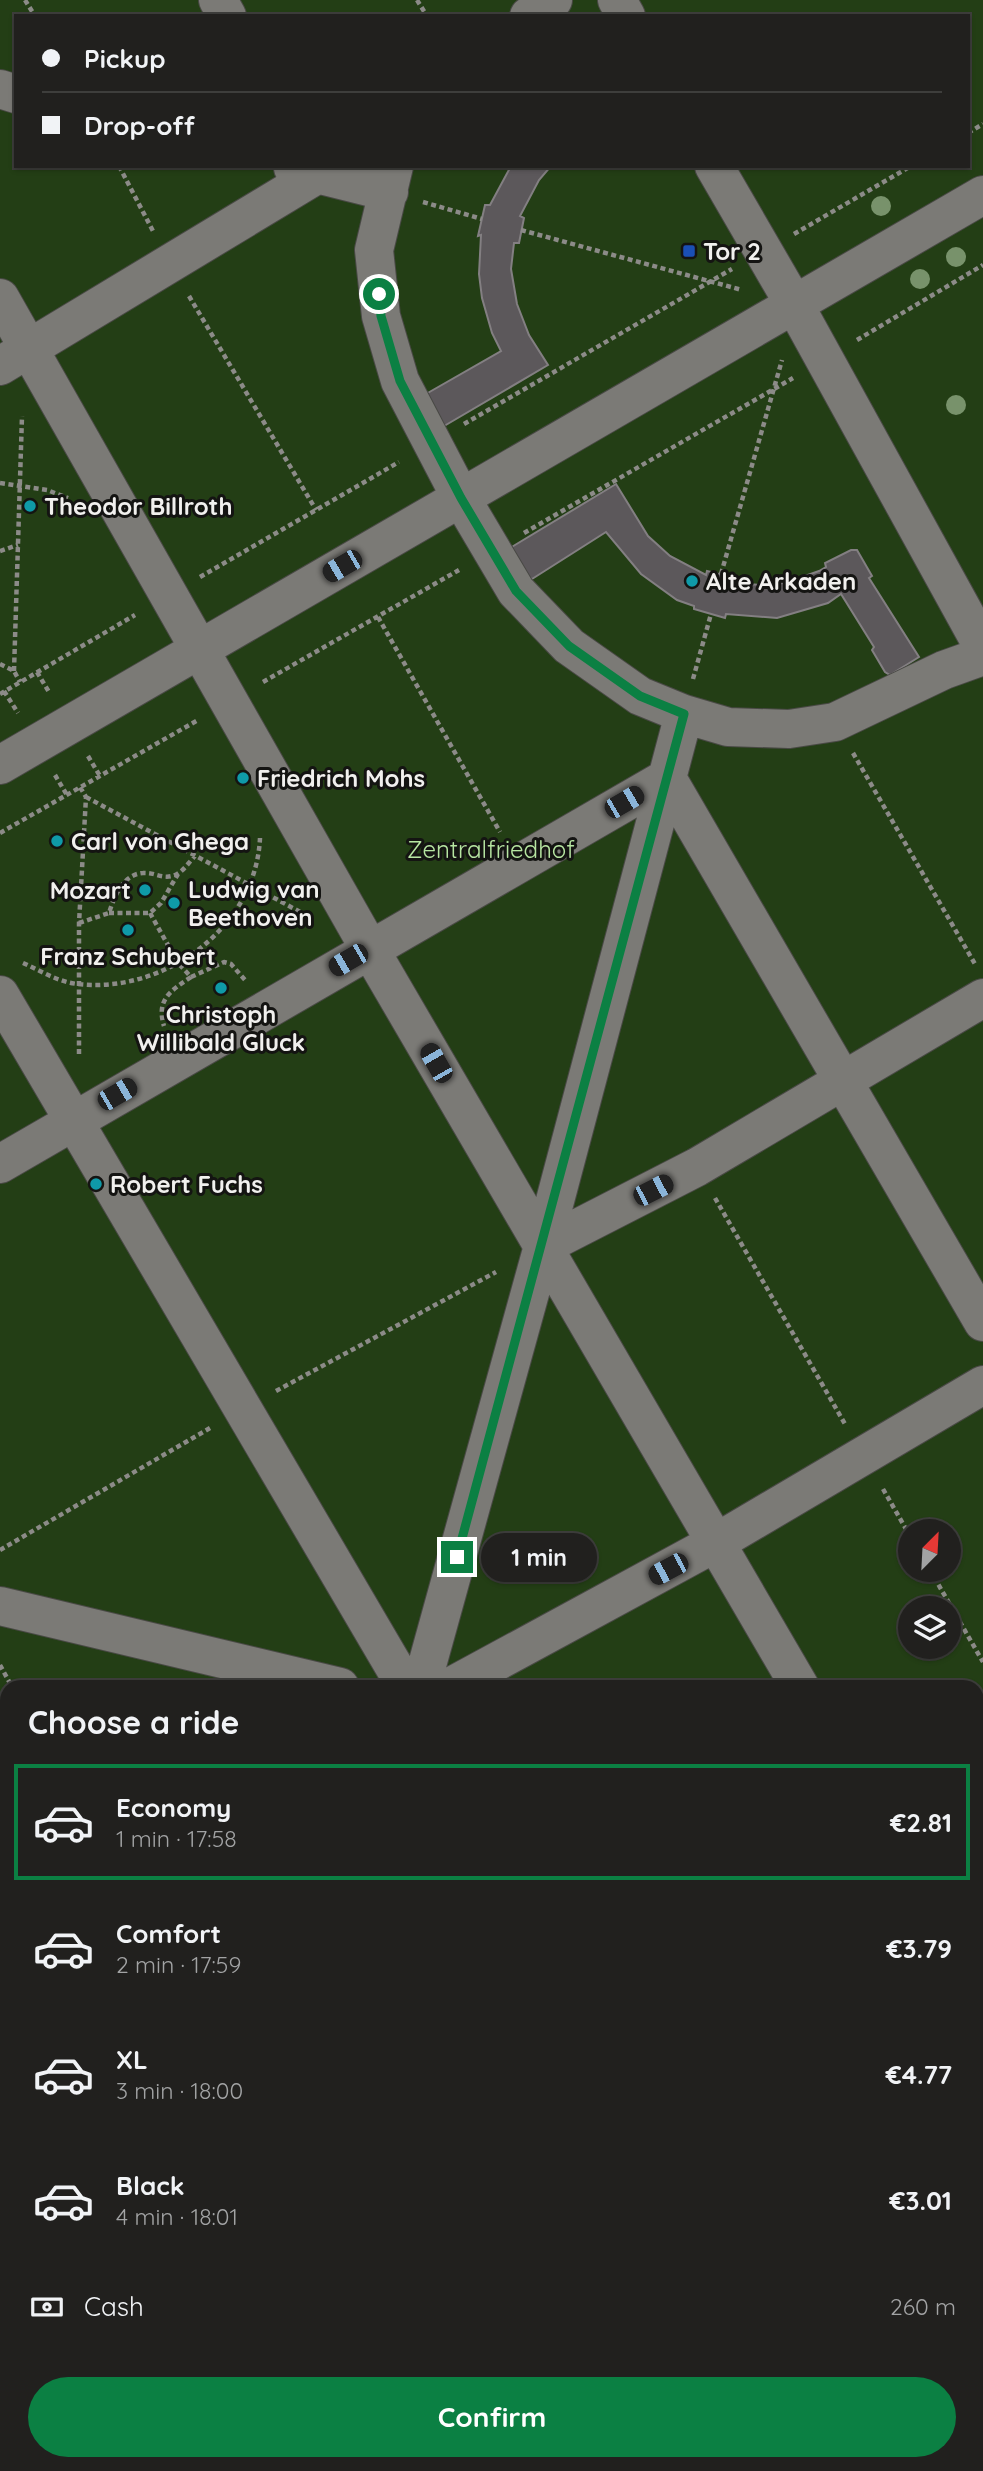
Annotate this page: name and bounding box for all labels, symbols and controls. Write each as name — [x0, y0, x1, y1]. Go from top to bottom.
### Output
text: Pickup — [84, 42, 166, 75]
text: Drop-off — [84, 109, 195, 142]
place label: Tor 2 — [703, 236, 761, 266]
marker: Tor 2 — [681, 243, 697, 259]
route start — [363, 278, 395, 310]
place label: Theodor Billroth — [44, 491, 233, 521]
marker: Theodor Billroth — [22, 498, 38, 514]
car — [319, 546, 366, 586]
place label: Alte Arkaden — [706, 566, 856, 596]
marker: Alte Arkaden — [684, 573, 700, 589]
place label: Friedrich Mohs — [257, 763, 425, 793]
marker: Friedrich Mohs — [235, 770, 251, 786]
car — [601, 782, 648, 822]
place label: Carl von Ghega — [71, 826, 249, 856]
marker: Carl von Ghega — [49, 833, 65, 849]
park label: Zentralfriedhof — [407, 834, 575, 864]
place label: Ludwig van Beethoven — [188, 874, 320, 932]
place label: Mozart — [50, 875, 131, 905]
marker: Mozart — [137, 882, 153, 898]
marker: Ludwig van Beethoven — [166, 895, 182, 911]
marker: Franz Schubert — [120, 922, 136, 938]
car — [325, 940, 372, 980]
place label: Franz Schubert — [40, 941, 216, 971]
marker: Christoph Willibald Gluck — [213, 980, 229, 996]
place label: Christoph Willibald Gluck — [137, 999, 305, 1057]
car — [417, 1040, 456, 1086]
car — [94, 1074, 141, 1114]
place label: Robert Fuchs — [110, 1169, 263, 1199]
car — [630, 1171, 677, 1209]
marker: Robert Fuchs — [88, 1176, 104, 1192]
north arrow — [898, 1519, 961, 1582]
map controls — [898, 1519, 961, 1659]
callout: 1 min — [482, 1532, 597, 1582]
route end — [441, 1541, 473, 1573]
text: 1 min — [511, 1543, 567, 1572]
car — [645, 1550, 692, 1588]
button: layers — [898, 1596, 961, 1659]
text: Choose a ride — [28, 1702, 240, 1742]
icon: car — [32, 1791, 95, 1854]
text: Economy — [116, 1791, 231, 1824]
text: €2.81 — [890, 1806, 952, 1839]
text: 1 min · 17:58 — [116, 1824, 237, 1853]
icon: car — [32, 1917, 95, 1980]
text: Comfort — [116, 1917, 221, 1950]
text: €3.79 — [886, 1932, 952, 1965]
text: 2 min · 17:59 — [116, 1950, 241, 1979]
icon: car — [32, 2043, 95, 2106]
text: XL — [116, 2043, 148, 2076]
text: €4.77 — [885, 2058, 952, 2091]
text: 3 min · 18:00 — [116, 2076, 243, 2105]
icon: car — [32, 2169, 95, 2232]
text: Black — [116, 2169, 185, 2202]
text: €3.01 — [889, 2184, 952, 2217]
text: 4 min · 18:01 — [116, 2202, 238, 2231]
icon: cash — [28, 2288, 66, 2326]
text: Cash — [84, 2290, 144, 2323]
text: 260 m — [890, 2292, 956, 2321]
button: Confirm — [28, 2377, 956, 2457]

